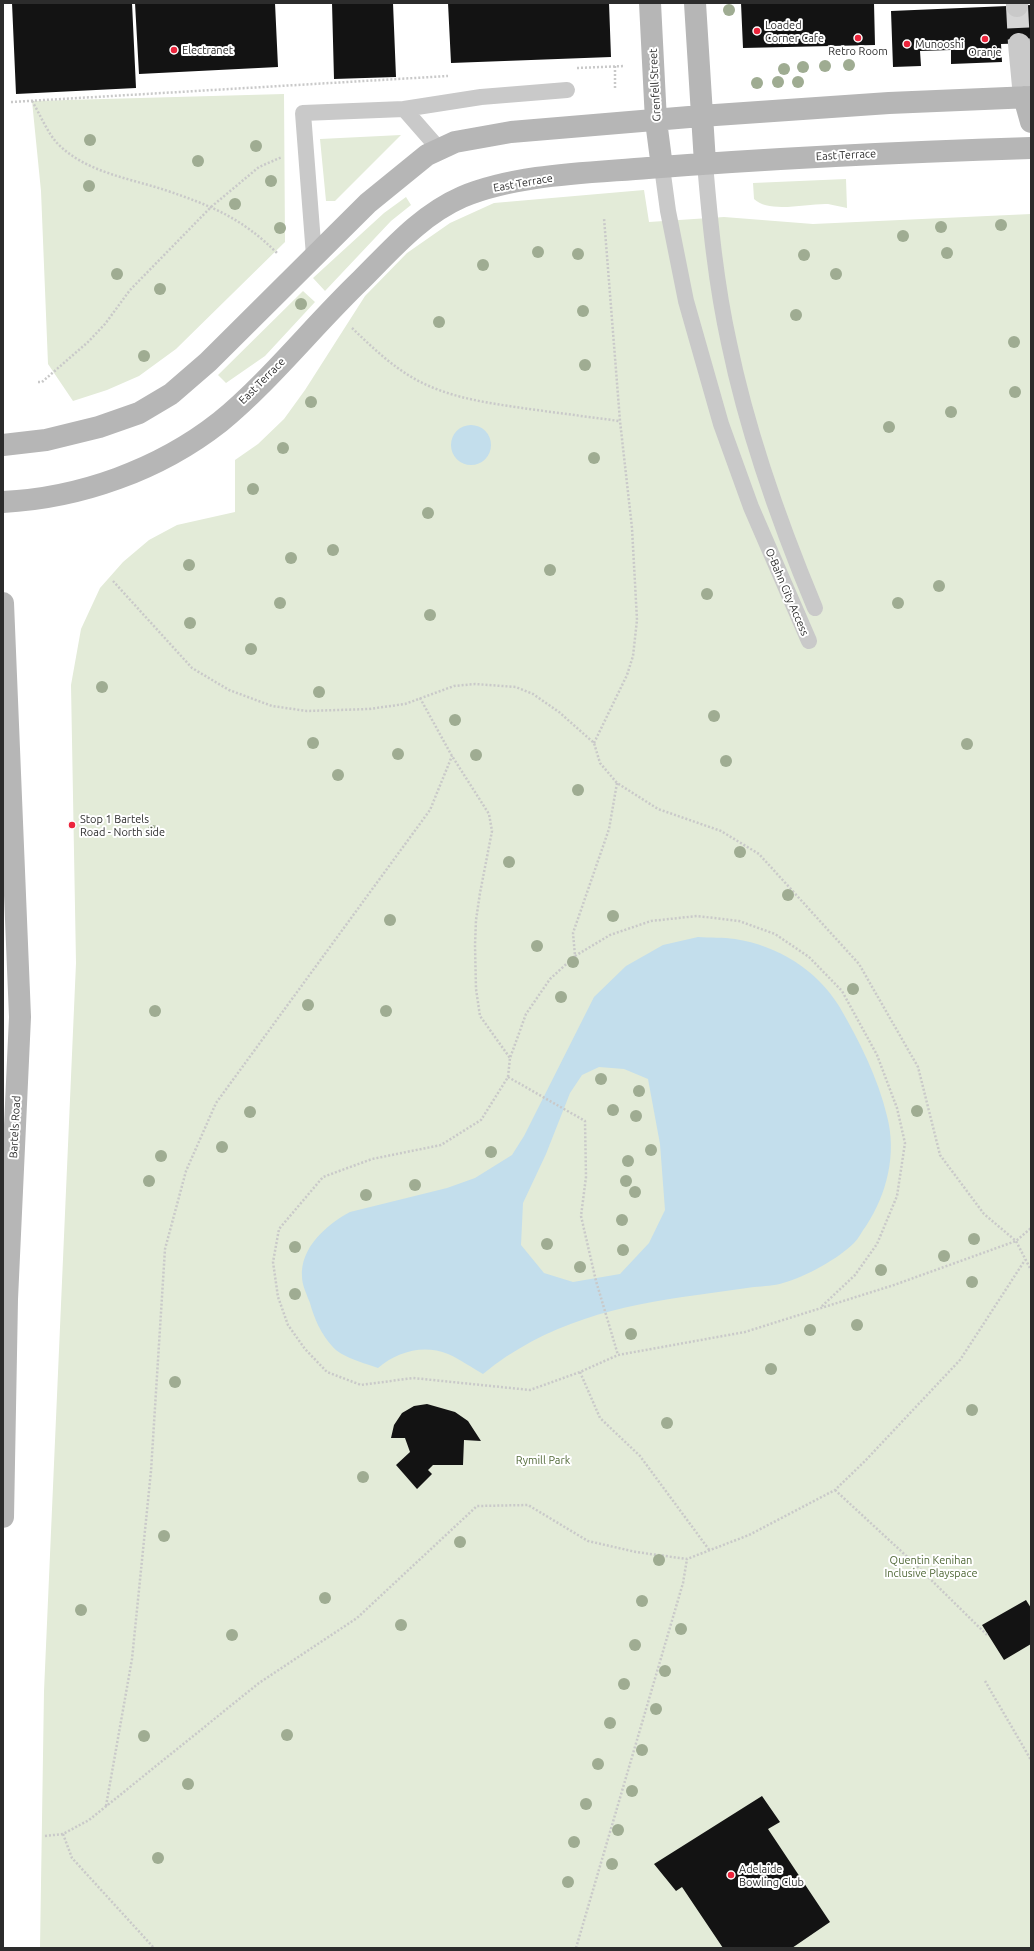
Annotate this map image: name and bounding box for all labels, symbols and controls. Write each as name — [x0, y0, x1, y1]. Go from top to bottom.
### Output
place label: Loaded Corner Cafe — [765, 18, 824, 44]
marker: Loaded Corner Cafe — [752, 26, 762, 36]
marker: Retro Room — [853, 33, 863, 43]
marker: Oranje — [980, 34, 990, 44]
place label: Munooshi — [915, 37, 964, 51]
marker: Munooshi — [902, 39, 912, 49]
place label: Electranet — [182, 43, 233, 57]
place label: Retro Room — [828, 44, 888, 58]
marker: Electranet — [169, 45, 179, 55]
place label: Oranje — [968, 45, 1002, 59]
street label: Grenfell Street — [646, 48, 664, 122]
street label: East Terrace — [816, 147, 876, 163]
street label: East Terrace — [492, 171, 554, 195]
street label: East Terrace — [236, 355, 288, 407]
street label: O-Bahn City Access — [763, 546, 811, 638]
place label: Stop 1 Bartels Road - North side — [80, 812, 165, 838]
marker: Stop 1 Bartels Road - North side — [67, 820, 77, 830]
street label: Bartels Road — [7, 1095, 23, 1159]
park label: Rymill Park — [516, 1453, 570, 1467]
park label: Quentin Kenihan Inclusive Playspace — [884, 1553, 978, 1579]
place label: Adelaide Bowling Club — [739, 1862, 804, 1888]
marker: Adelaide Bowling Club — [726, 1870, 736, 1880]

